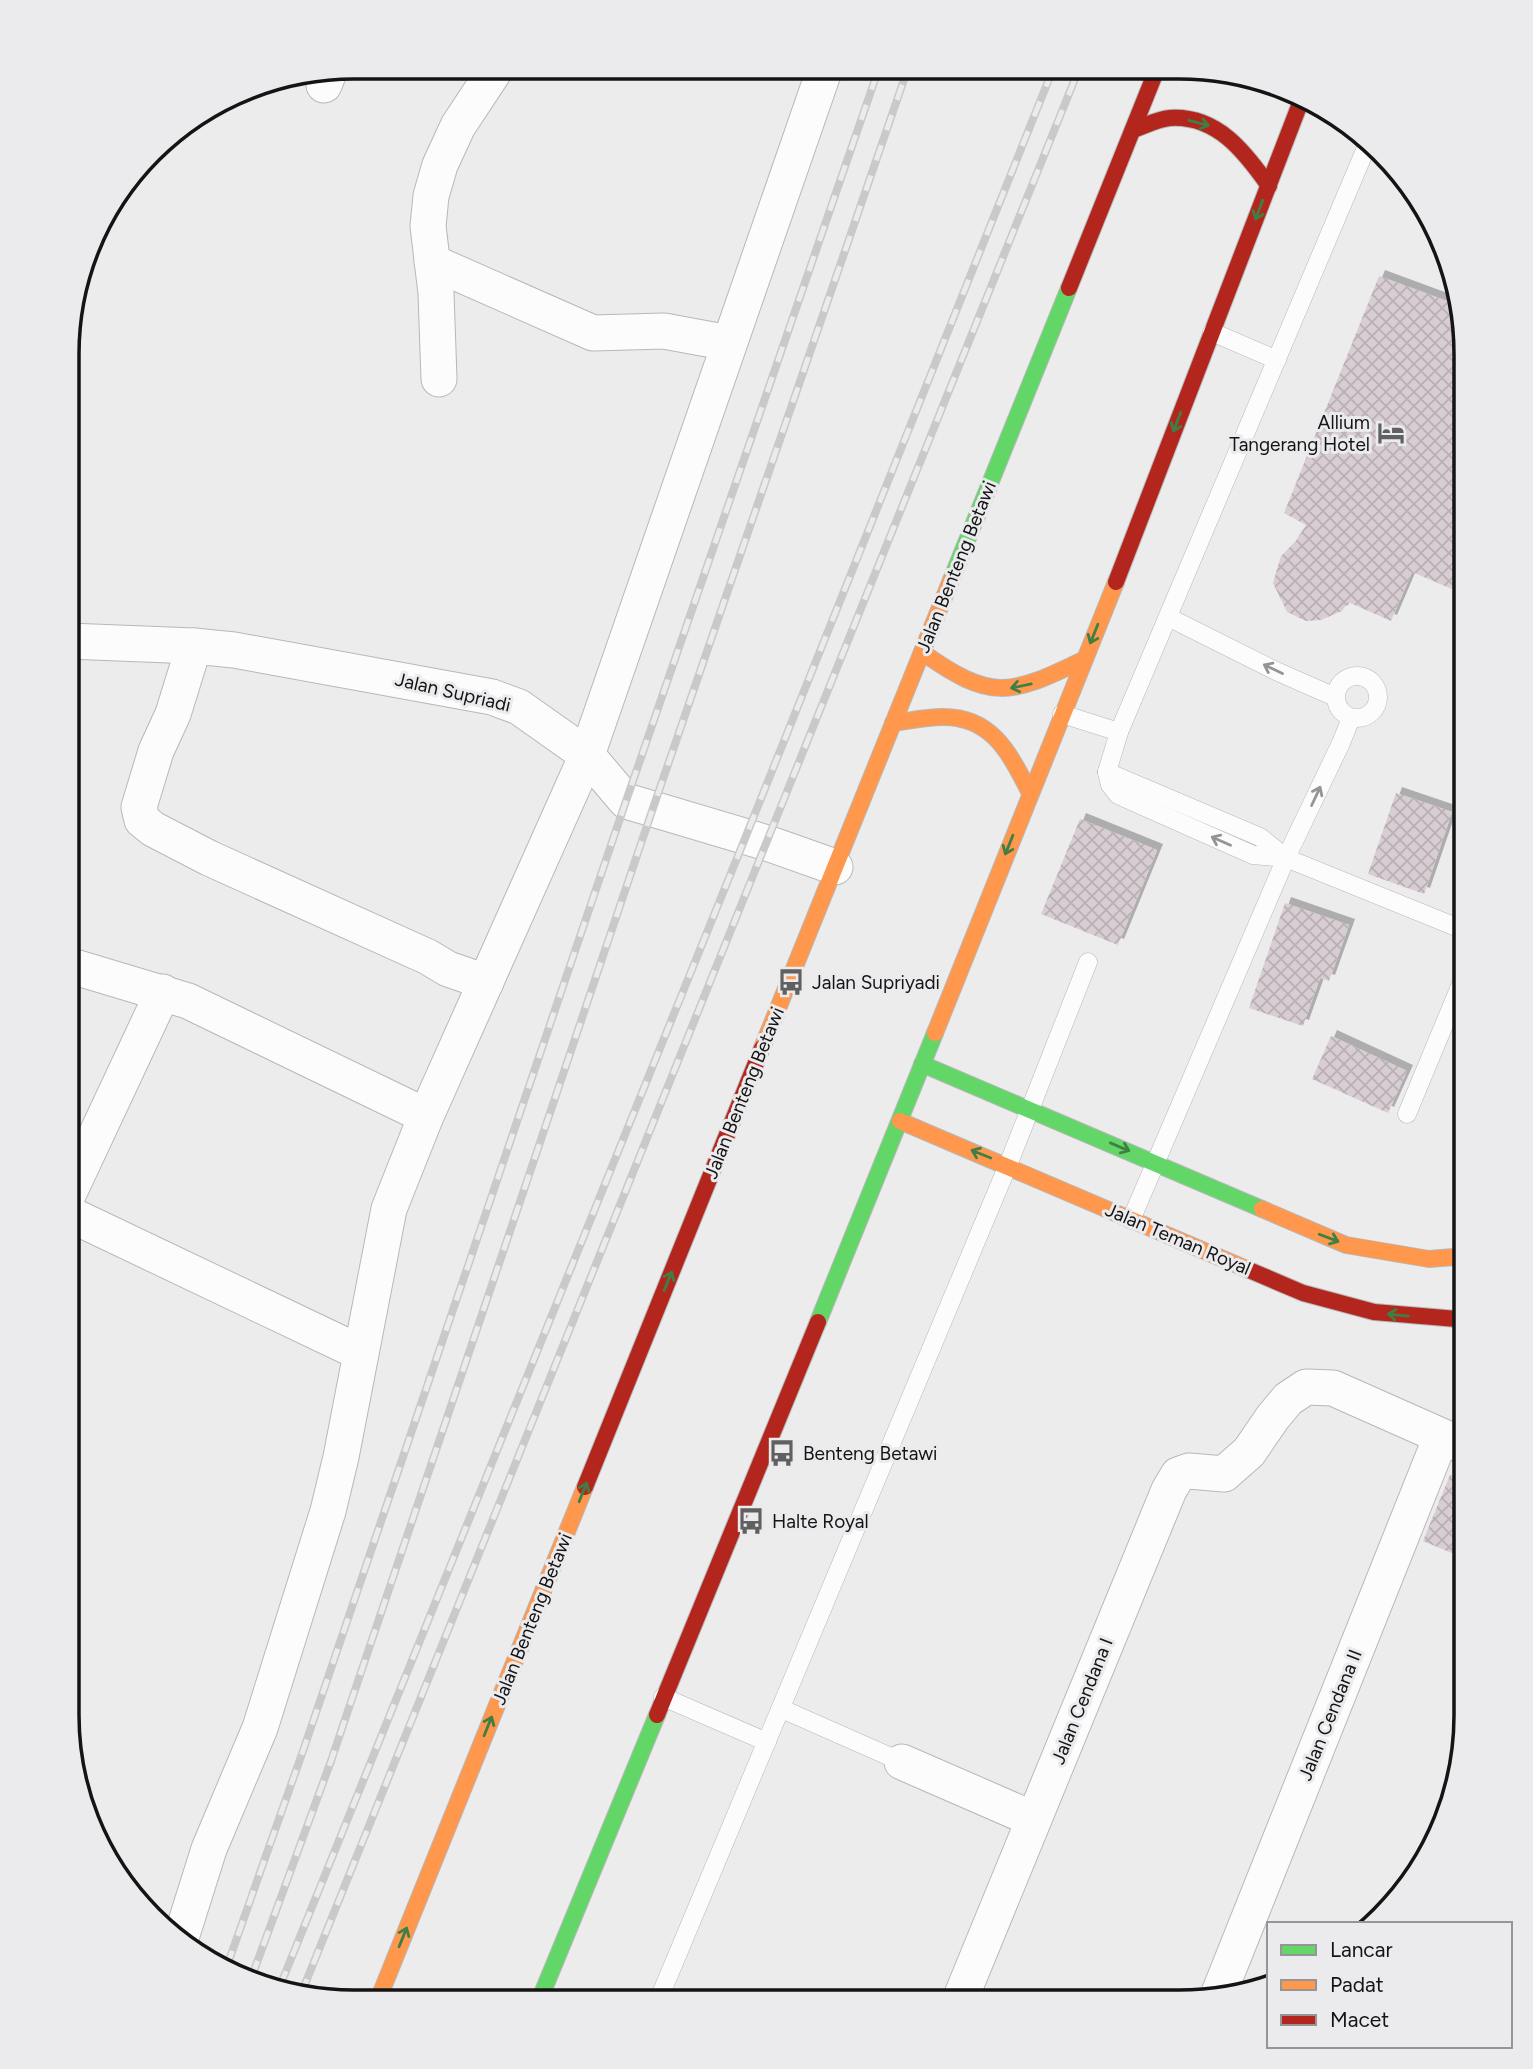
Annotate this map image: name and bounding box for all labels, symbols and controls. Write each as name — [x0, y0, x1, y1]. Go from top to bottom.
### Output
one-way arrow — [1187, 117, 1209, 130]
one-way arrow — [1252, 199, 1265, 221]
one-way arrow — [1170, 411, 1183, 433]
place label: Allium Tangerang Hotel — [1229, 411, 1370, 456]
hotel icon: Allium Tangerang Hotel — [1376, 418, 1406, 448]
street label: Jalan Benteng Betawi — [911, 478, 1001, 656]
one-way arrow — [1087, 623, 1100, 645]
one-way arrow — [1263, 662, 1284, 676]
street label: Jalan Supriadi — [393, 667, 513, 717]
one-way arrow — [1010, 680, 1033, 694]
one-way arrow — [1309, 786, 1323, 807]
one-way arrow — [1002, 834, 1015, 856]
one-way arrow — [1211, 834, 1232, 847]
bus stop icon: Jalan Supriyadi — [776, 967, 806, 997]
place label: Jalan Supriyadi — [812, 971, 940, 994]
street label: Jalan Benteng Betawi — [699, 1004, 789, 1182]
one-way arrow — [1109, 1142, 1130, 1155]
one-way arrow — [971, 1147, 993, 1160]
street label: Jalan Teman Royal — [1102, 1198, 1254, 1280]
one-way arrow — [1317, 1232, 1339, 1245]
one-way arrow — [662, 1271, 675, 1293]
one-way arrow — [1387, 1308, 1410, 1321]
bus stop icon: Benteng Betawi — [767, 1438, 797, 1468]
place label: Benteng Betawi — [803, 1442, 938, 1465]
one-way arrow — [577, 1482, 590, 1504]
bus stop icon: Halte Royal — [736, 1506, 766, 1536]
place label: Halte Royal — [772, 1510, 869, 1533]
street label: Jalan Benteng Betawi — [487, 1530, 577, 1708]
street label: Jalan Cendana I — [1046, 1634, 1118, 1768]
street label: Jalan Cendana II — [1293, 1646, 1367, 1784]
one-way arrow — [483, 1716, 496, 1737]
legend — [1267, 1922, 1512, 2048]
one-way arrow — [398, 1927, 411, 1948]
text: Lancar — [1330, 1937, 1393, 1962]
text: Padat — [1330, 1972, 1384, 1997]
text: Macet — [1330, 2007, 1389, 2032]

